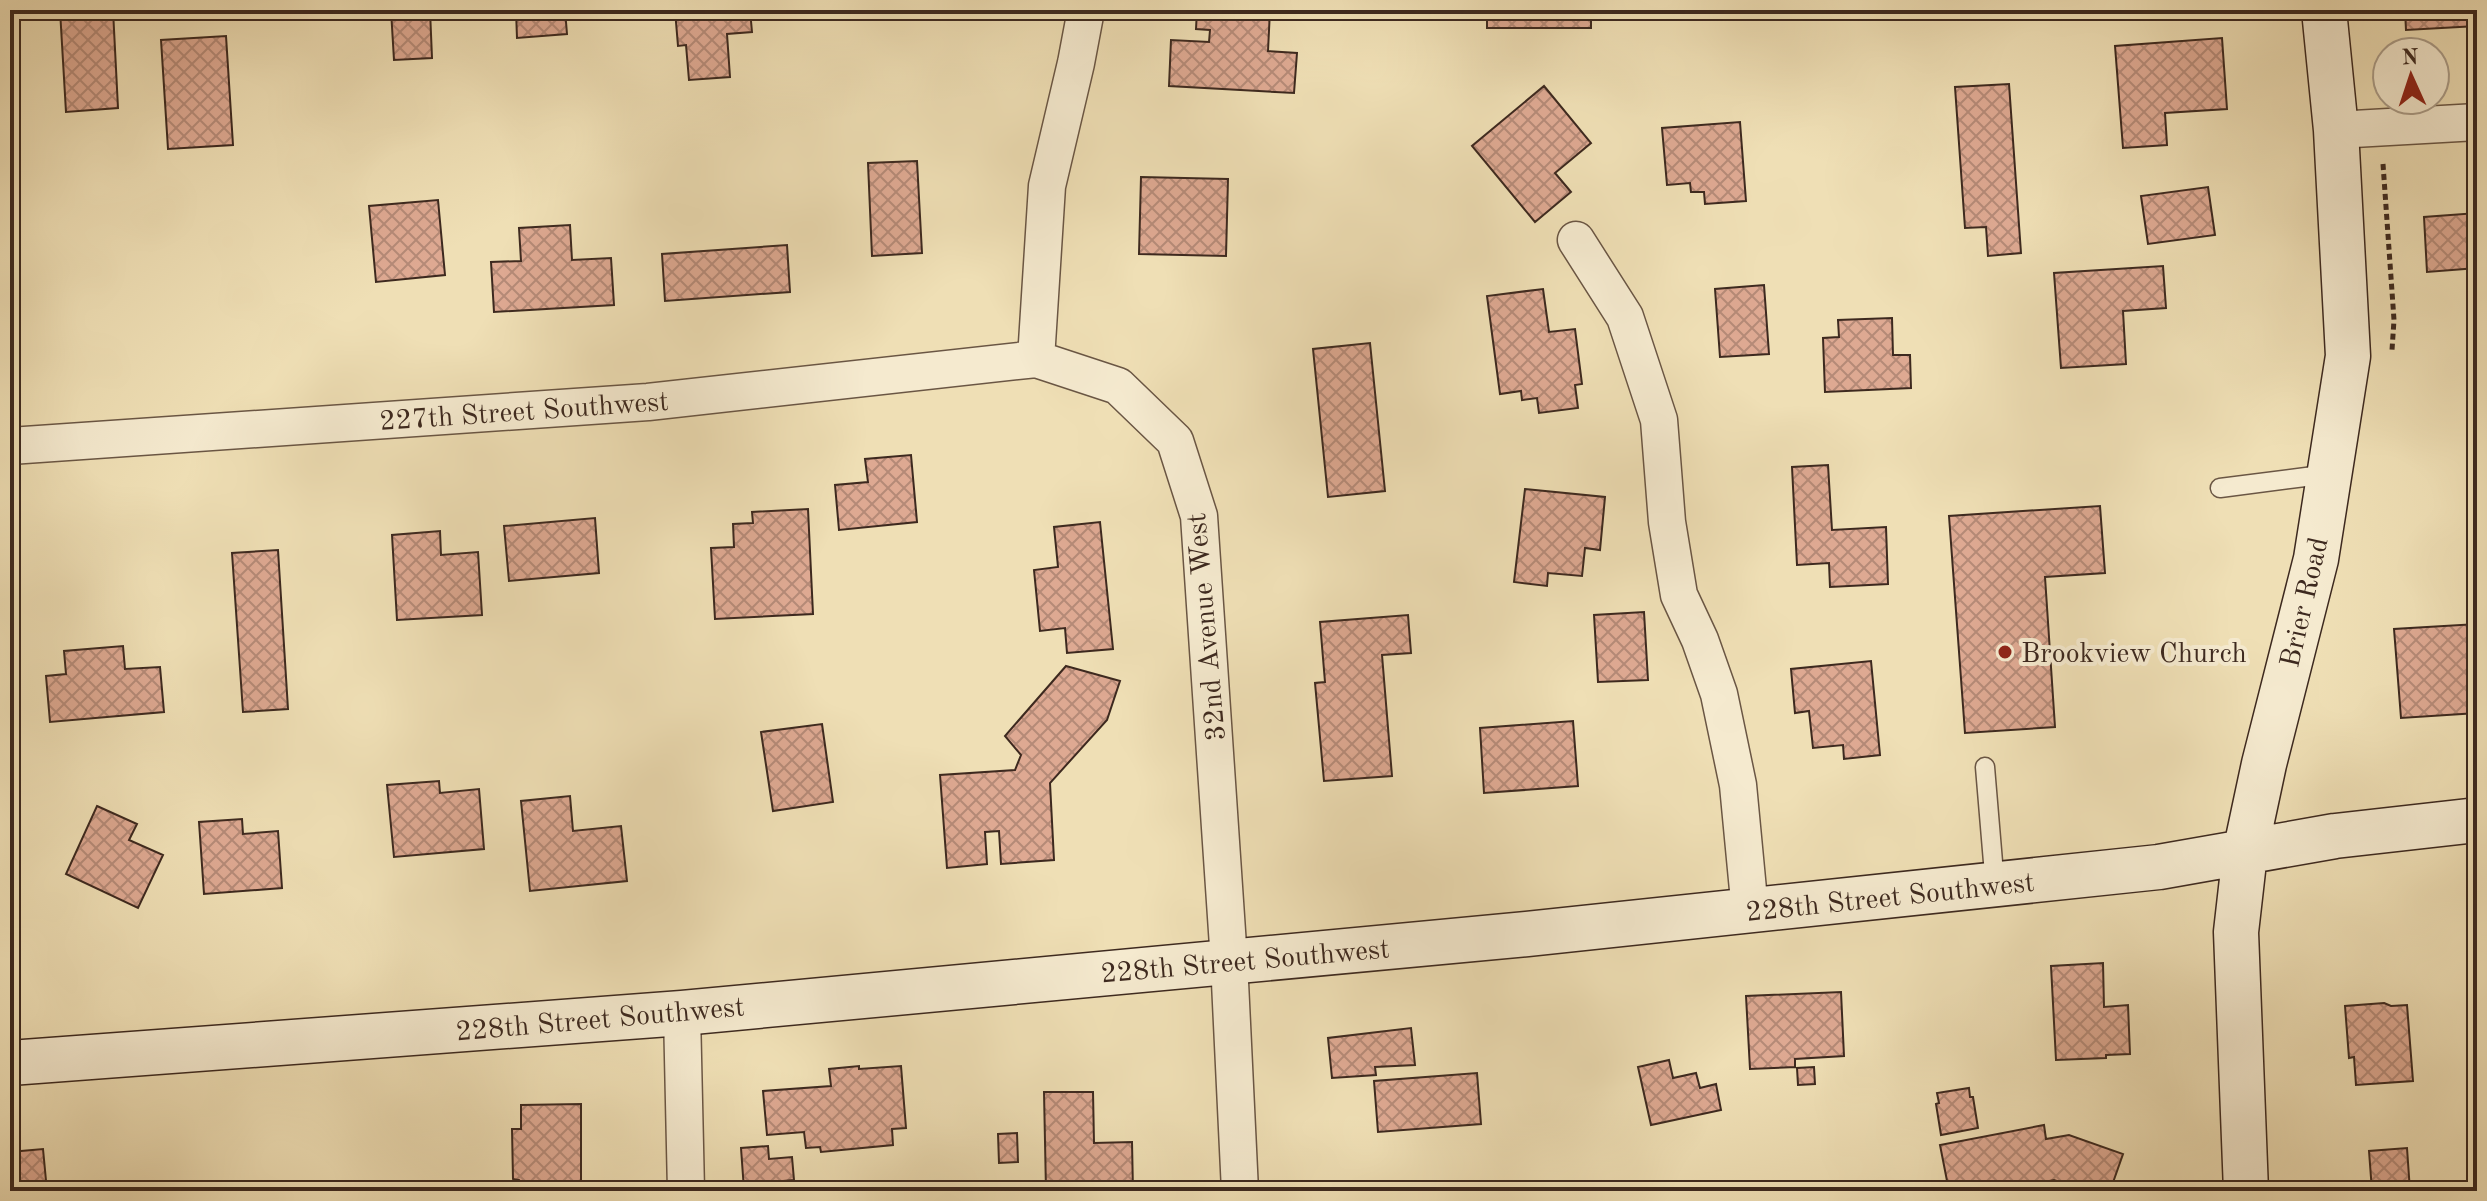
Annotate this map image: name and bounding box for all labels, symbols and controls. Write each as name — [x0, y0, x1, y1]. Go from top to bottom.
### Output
north arrow — [2371, 36, 2451, 116]
text: N — [2401, 47, 2419, 69]
street label: 227th Street Southwest — [379, 389, 670, 437]
street label: 32nd Avenue West — [1184, 512, 1232, 742]
street label: Brier Road — [2277, 535, 2335, 671]
place label: Brookview Church — [2021, 641, 2247, 669]
marker: Brookview Church — [1996, 643, 2014, 661]
street label: 228th Street Southwest — [1745, 870, 2036, 928]
street label: 228th Street Southwest — [1100, 936, 1391, 990]
street label: 228th Street Southwest — [455, 994, 746, 1048]

